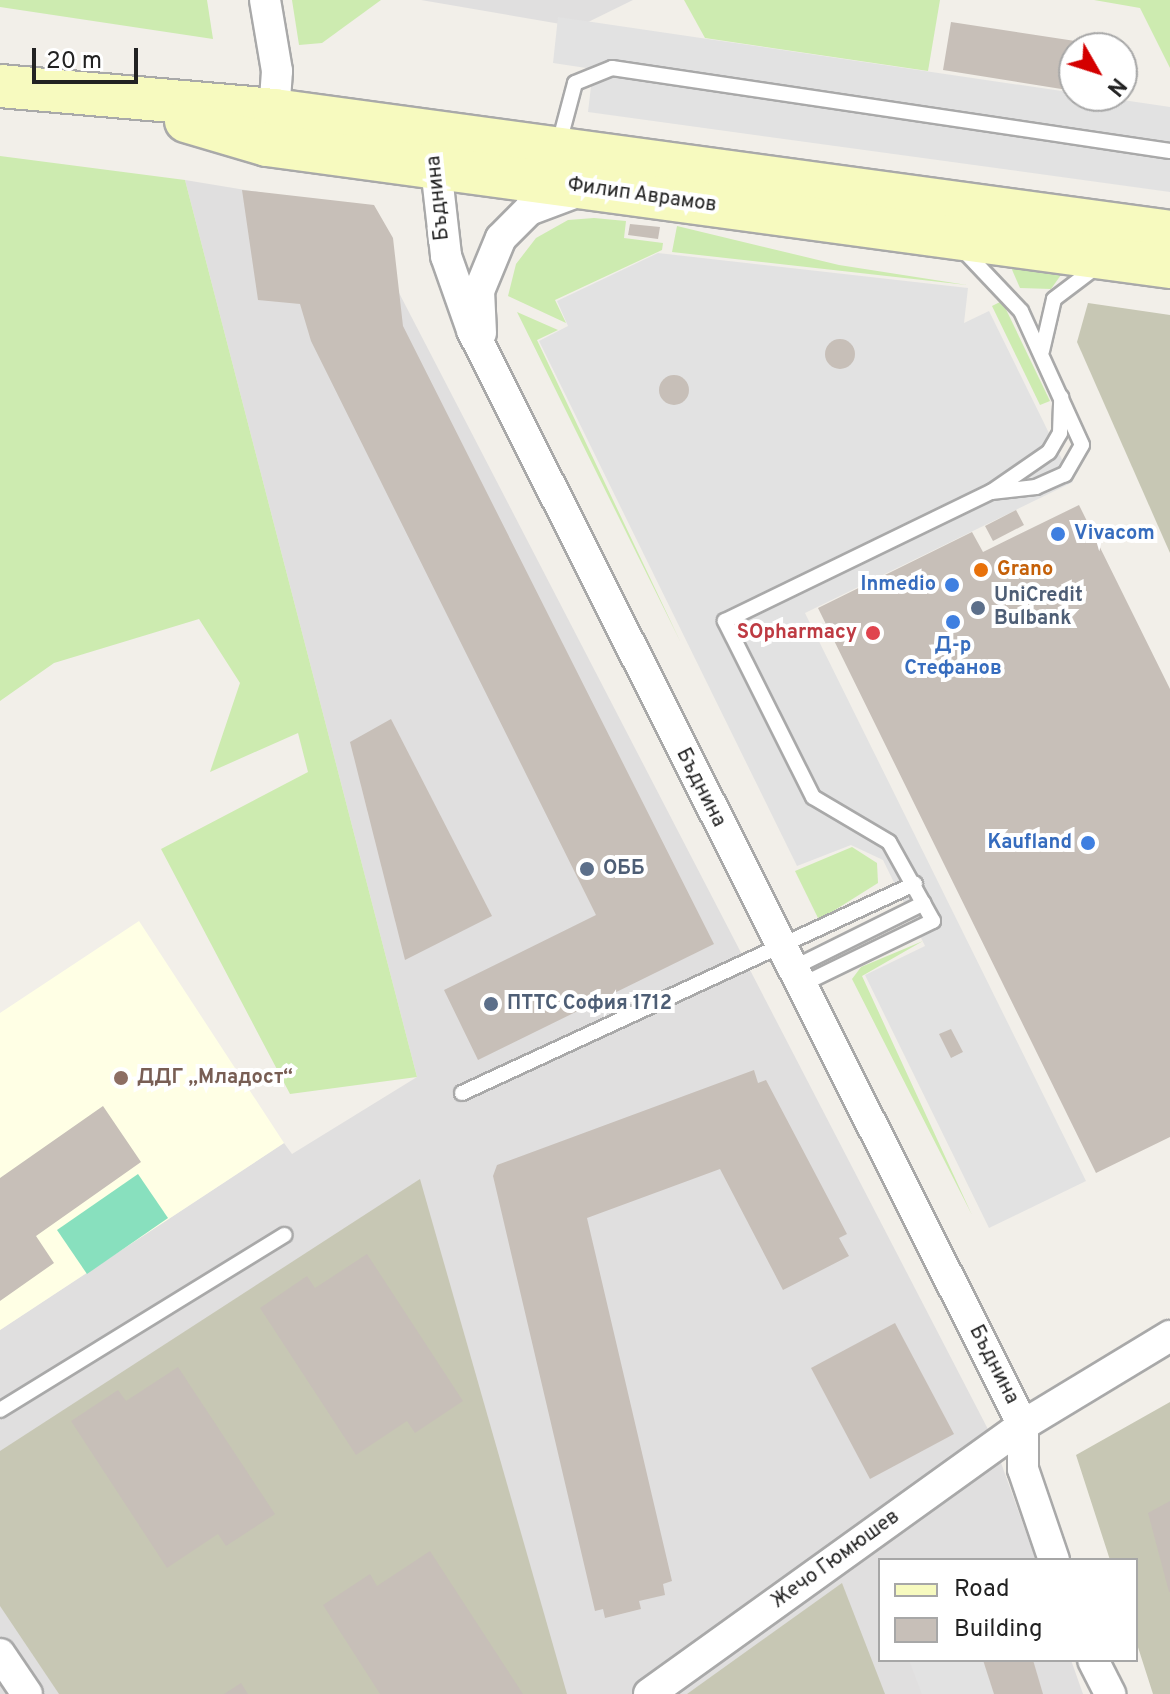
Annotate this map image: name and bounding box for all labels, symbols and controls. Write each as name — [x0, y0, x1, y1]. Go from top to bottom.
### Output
scale bar — [36, 32, 142, 82]
north arrow — [1058, 32, 1138, 112]
text: 20 m — [46, 47, 102, 77]
text: N — [1100, 72, 1131, 101]
street label: Бъднина — [423, 154, 455, 242]
street label: Филип Аврамов — [566, 174, 718, 218]
place label: Vivacom — [1074, 522, 1155, 546]
marker: Vivacom — [1049, 525, 1067, 543]
place label: Grano — [997, 558, 1053, 582]
marker: Grano — [972, 561, 990, 579]
place label: Inmedio — [861, 573, 936, 597]
marker: Inmedio — [943, 576, 961, 594]
place label: UniCredit Bulbank — [994, 584, 1083, 631]
marker: UniCredit Bulbank — [969, 599, 987, 617]
marker: Д-р Стефанов — [944, 613, 962, 631]
place label: SOpharmacy — [737, 621, 857, 645]
marker: SOpharmacy — [864, 624, 882, 642]
place label: Д-р Стефанов — [904, 634, 1002, 681]
street label: Бъднина — [670, 745, 730, 831]
place label: Kaufland — [988, 831, 1072, 855]
marker: Kaufland — [1079, 834, 1097, 852]
place label: ОББ — [603, 857, 645, 881]
marker: ОББ — [578, 860, 596, 878]
place label: ПТТС София 1712 — [507, 992, 672, 1016]
marker: ПТТС София 1712 — [482, 995, 500, 1013]
place label: ДДГ „Младост“ — [137, 1066, 293, 1090]
marker: ДДГ „Младост“ — [112, 1069, 130, 1087]
street label: Бъднина — [963, 1322, 1023, 1408]
street label: Жечо Гюмюшев — [767, 1506, 905, 1614]
legend — [878, 1558, 1138, 1662]
text: Road — [954, 1575, 1010, 1605]
text: Building — [954, 1615, 1043, 1645]

